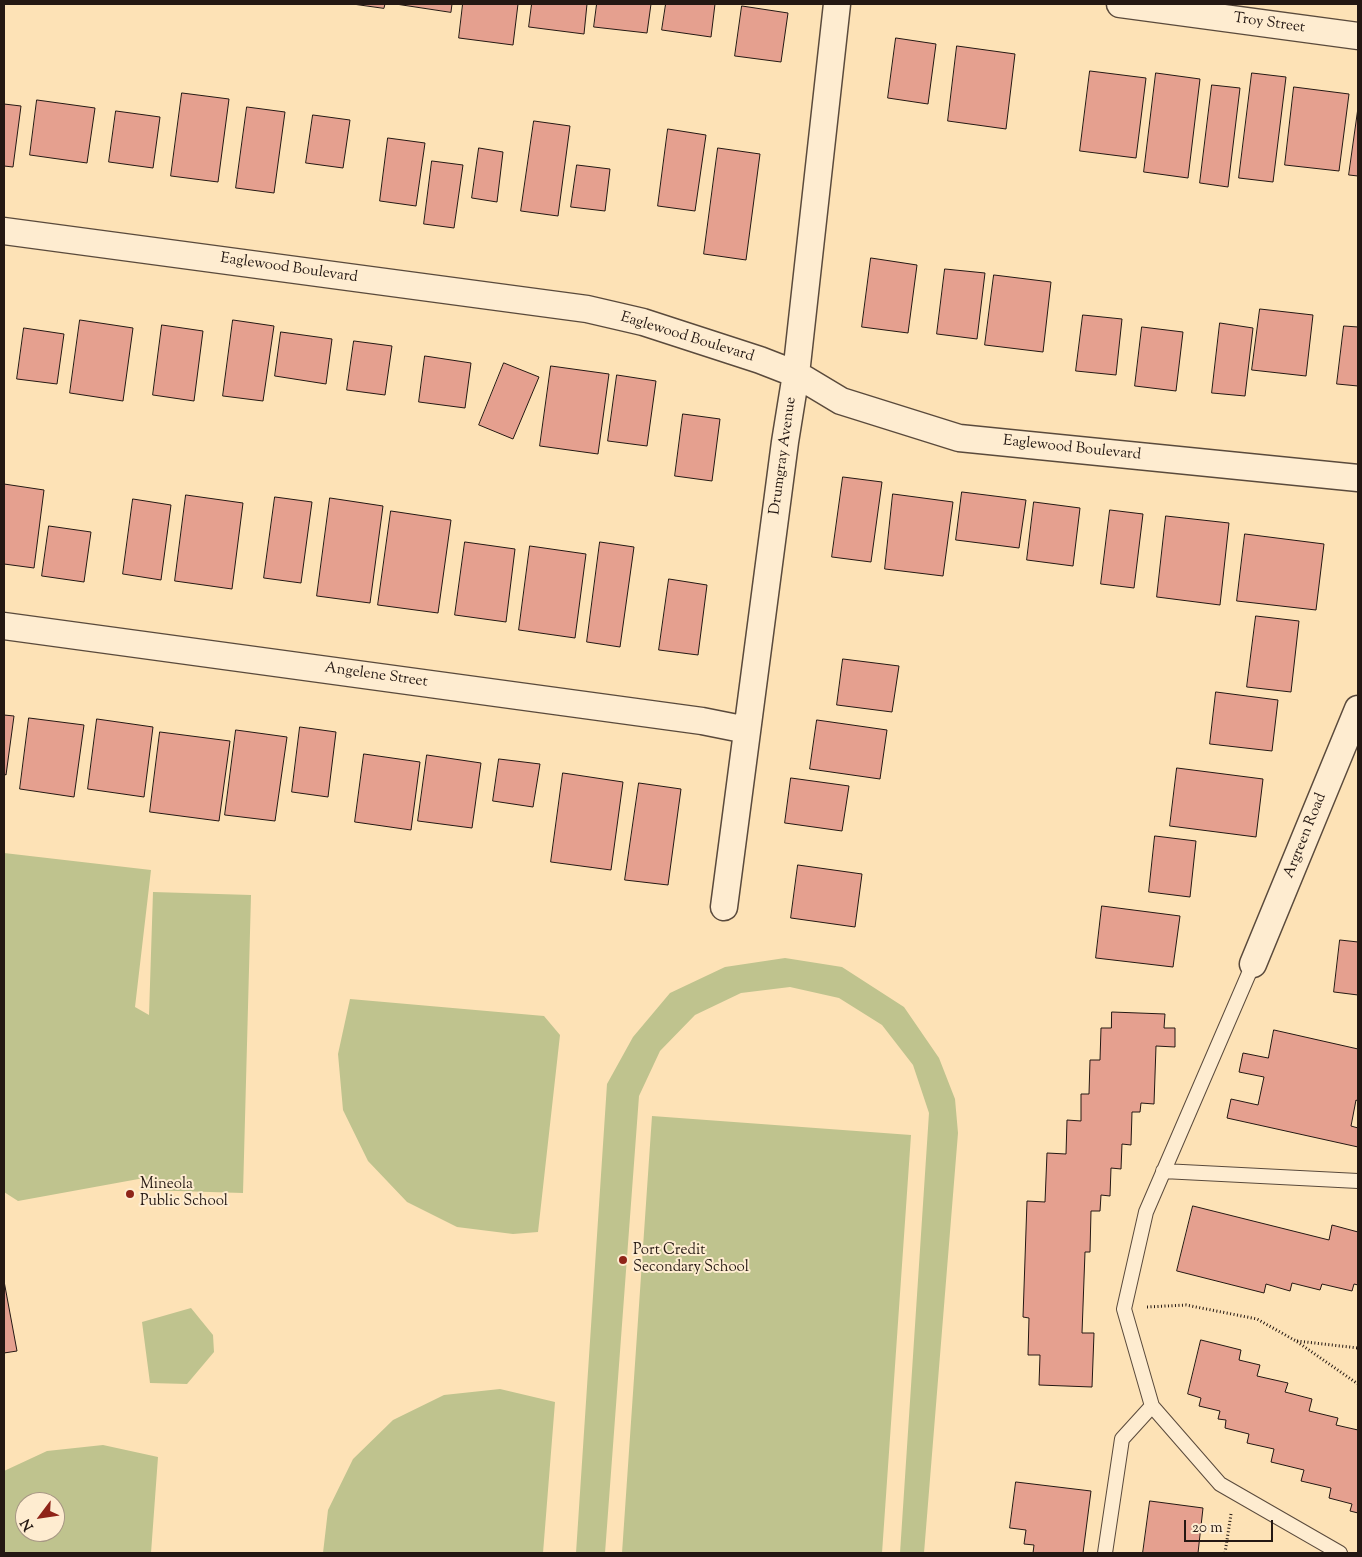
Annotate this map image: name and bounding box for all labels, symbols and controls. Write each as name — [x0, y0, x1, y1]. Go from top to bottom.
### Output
street label: Troy Street — [1232, 10, 1306, 38]
street label: Eaglewood Boulevard — [219, 250, 359, 288]
street label: Eaglewood Boulevard — [618, 309, 756, 367]
street label: Drumgray Avenue — [767, 396, 801, 516]
street label: Eaglewood Boulevard — [1002, 433, 1142, 465]
street label: Angelene Street — [323, 660, 429, 692]
street label: Argreen Road — [1281, 791, 1331, 881]
place label: Mineola Public School — [140, 1176, 228, 1211]
marker: Mineola Public School — [124, 1188, 136, 1200]
place label: Port Credit Secondary School — [633, 1242, 749, 1277]
marker: Port Credit Secondary School — [617, 1254, 629, 1266]
north arrow — [15, 1492, 65, 1542]
scale bar — [1187, 1510, 1276, 1542]
text: N — [17, 1514, 39, 1534]
text: 20 m — [1192, 1518, 1223, 1539]

